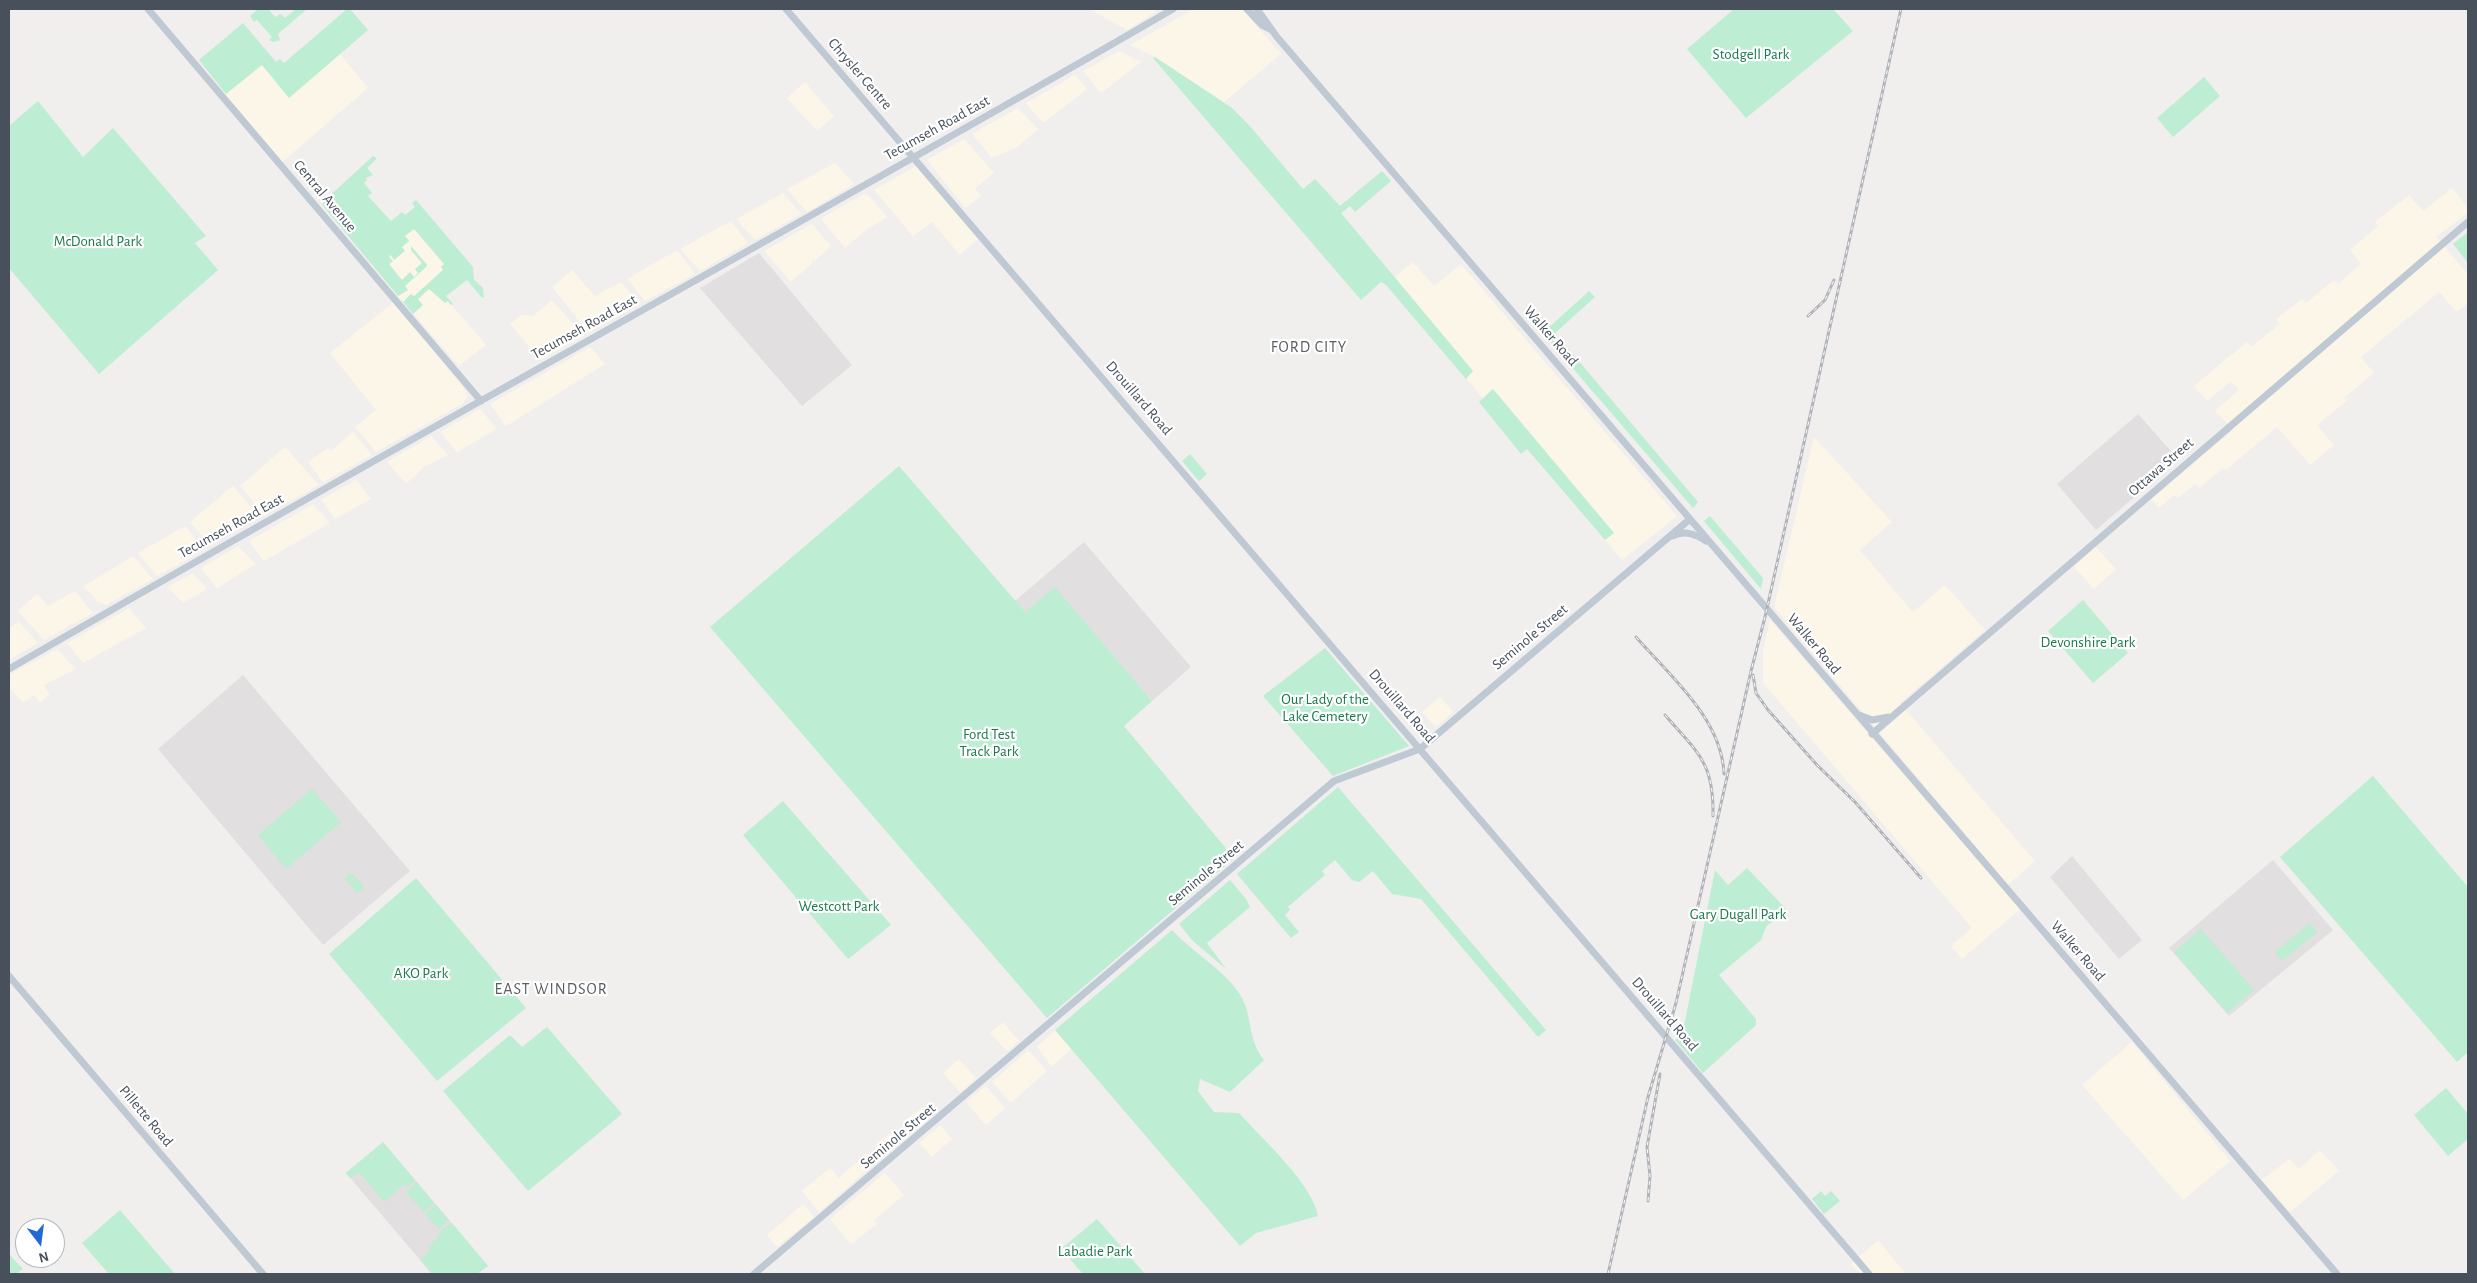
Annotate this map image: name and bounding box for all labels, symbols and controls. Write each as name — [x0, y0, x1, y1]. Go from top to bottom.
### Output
street label: Chrysler Centre — [824, 34, 896, 114]
park label: Stodgell Park — [1713, 45, 1789, 63]
street label: Tecumseh Road East — [881, 92, 993, 164]
street label: Central Avenue — [290, 156, 360, 236]
park label: McDonald Park — [54, 232, 142, 250]
street label: Tecumseh Road East — [528, 291, 640, 363]
street label: Walker Road — [1520, 302, 1582, 370]
district label: FORD CITY — [1270, 337, 1348, 357]
street label: Drouillard Road — [1102, 357, 1176, 439]
street label: Ottawa Street — [2125, 434, 2197, 500]
street label: Tecumseh Road East — [175, 490, 287, 562]
street label: Seminole Street — [1489, 600, 1571, 674]
street label: Walker Road — [1783, 610, 1845, 678]
park label: Devonshire Park — [2041, 633, 2135, 651]
street label: Drouillard Road — [1365, 665, 1439, 747]
park label: Our Lady of the Lake Cemetery — [1281, 690, 1369, 725]
park label: Ford Test Track Park — [960, 725, 1018, 760]
street label: Seminole Street — [1165, 836, 1247, 910]
park label: Westcott Park — [799, 897, 879, 915]
park label: Gary Dugall Park — [1690, 905, 1786, 923]
street label: Walker Road — [2047, 917, 2109, 985]
park label: AKO Park — [394, 964, 448, 982]
street label: Drouillard Road — [1628, 973, 1702, 1055]
district label: EAST WINDSOR — [493, 979, 609, 999]
street label: Pillette Road — [115, 1082, 177, 1150]
street label: Seminole Street — [857, 1099, 939, 1173]
north arrow — [15, 1218, 65, 1268]
park label: Labadie Park — [1058, 1242, 1132, 1260]
text: N — [37, 1248, 50, 1265]

